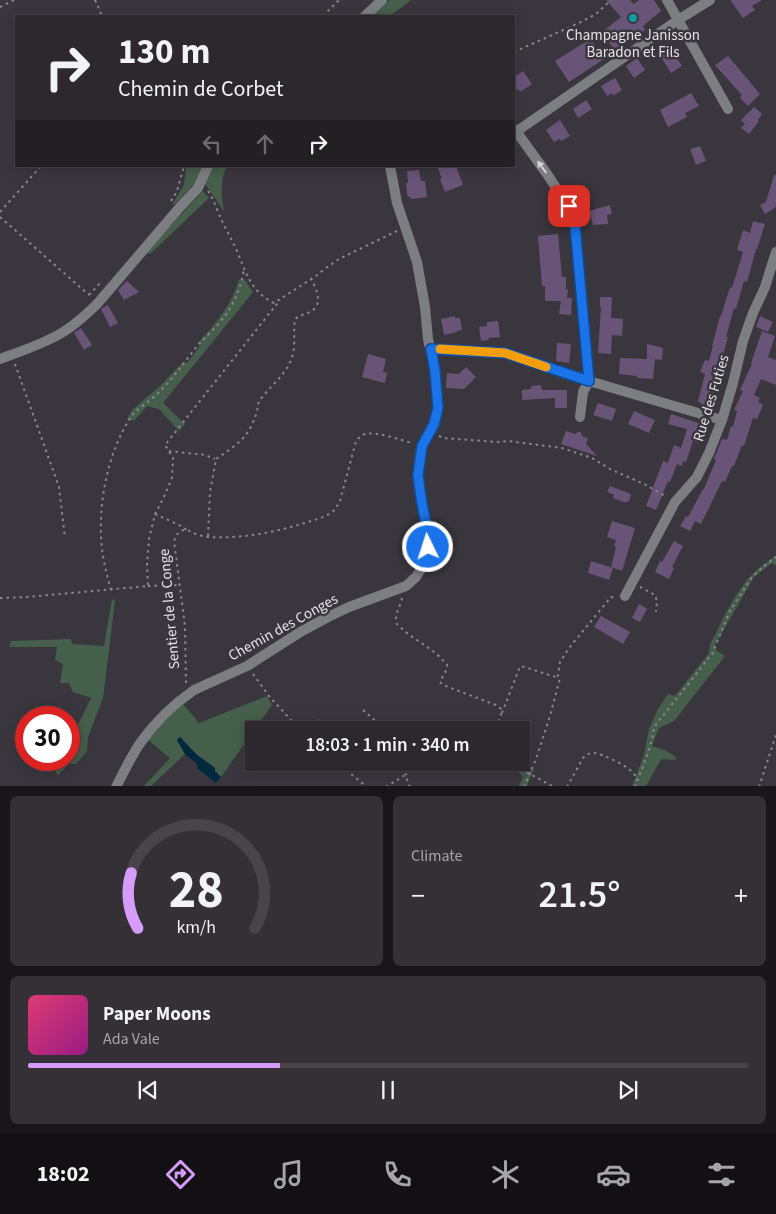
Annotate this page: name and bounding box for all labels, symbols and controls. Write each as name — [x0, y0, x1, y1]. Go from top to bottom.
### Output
marker: Champagne Janisson Baradon et Fils — [627, 12, 639, 24]
place label: Champagne Janisson Baradon et Fils — [566, 25, 700, 63]
text: 130 m — [118, 27, 210, 77]
icon: right — [35, 35, 100, 100]
text: Chemin de Corbet — [118, 73, 283, 105]
icon: left — [198, 130, 226, 158]
icon: ahead — [251, 130, 279, 158]
icon: right — [304, 130, 332, 158]
one-way arrow — [537, 160, 547, 174]
pin — [548, 185, 590, 227]
icon: arrive — [555, 192, 583, 220]
street label: Rue des Futies — [688, 352, 735, 444]
position arrow — [401, 520, 453, 572]
street label: Sentier de la Conge — [154, 548, 185, 670]
street label: Chemin des Conges — [225, 589, 342, 666]
speed limit sign: 30 — [15, 706, 80, 771]
text: 18:03 · 1 min · 340 m — [305, 732, 470, 759]
text: Climate — [411, 845, 462, 867]
text: 28 — [169, 854, 224, 928]
text: 21.5° — [538, 868, 621, 922]
text: − — [411, 876, 425, 916]
text: + — [734, 876, 748, 916]
text: km/h — [177, 915, 216, 940]
text: Paper Moons — [103, 1001, 211, 1028]
text: Ada Vale — [103, 1028, 160, 1050]
icon: previous — [134, 1076, 162, 1104]
icon: pause — [374, 1076, 402, 1104]
icon: next — [614, 1076, 642, 1104]
icon: directions — [163, 1157, 198, 1192]
icon: music — [271, 1157, 306, 1192]
icon: phone — [380, 1157, 415, 1192]
icon: climate — [488, 1157, 523, 1192]
icon: car — [596, 1157, 631, 1192]
icon: filters — [704, 1157, 739, 1192]
text: 18:02 — [37, 1158, 90, 1190]

